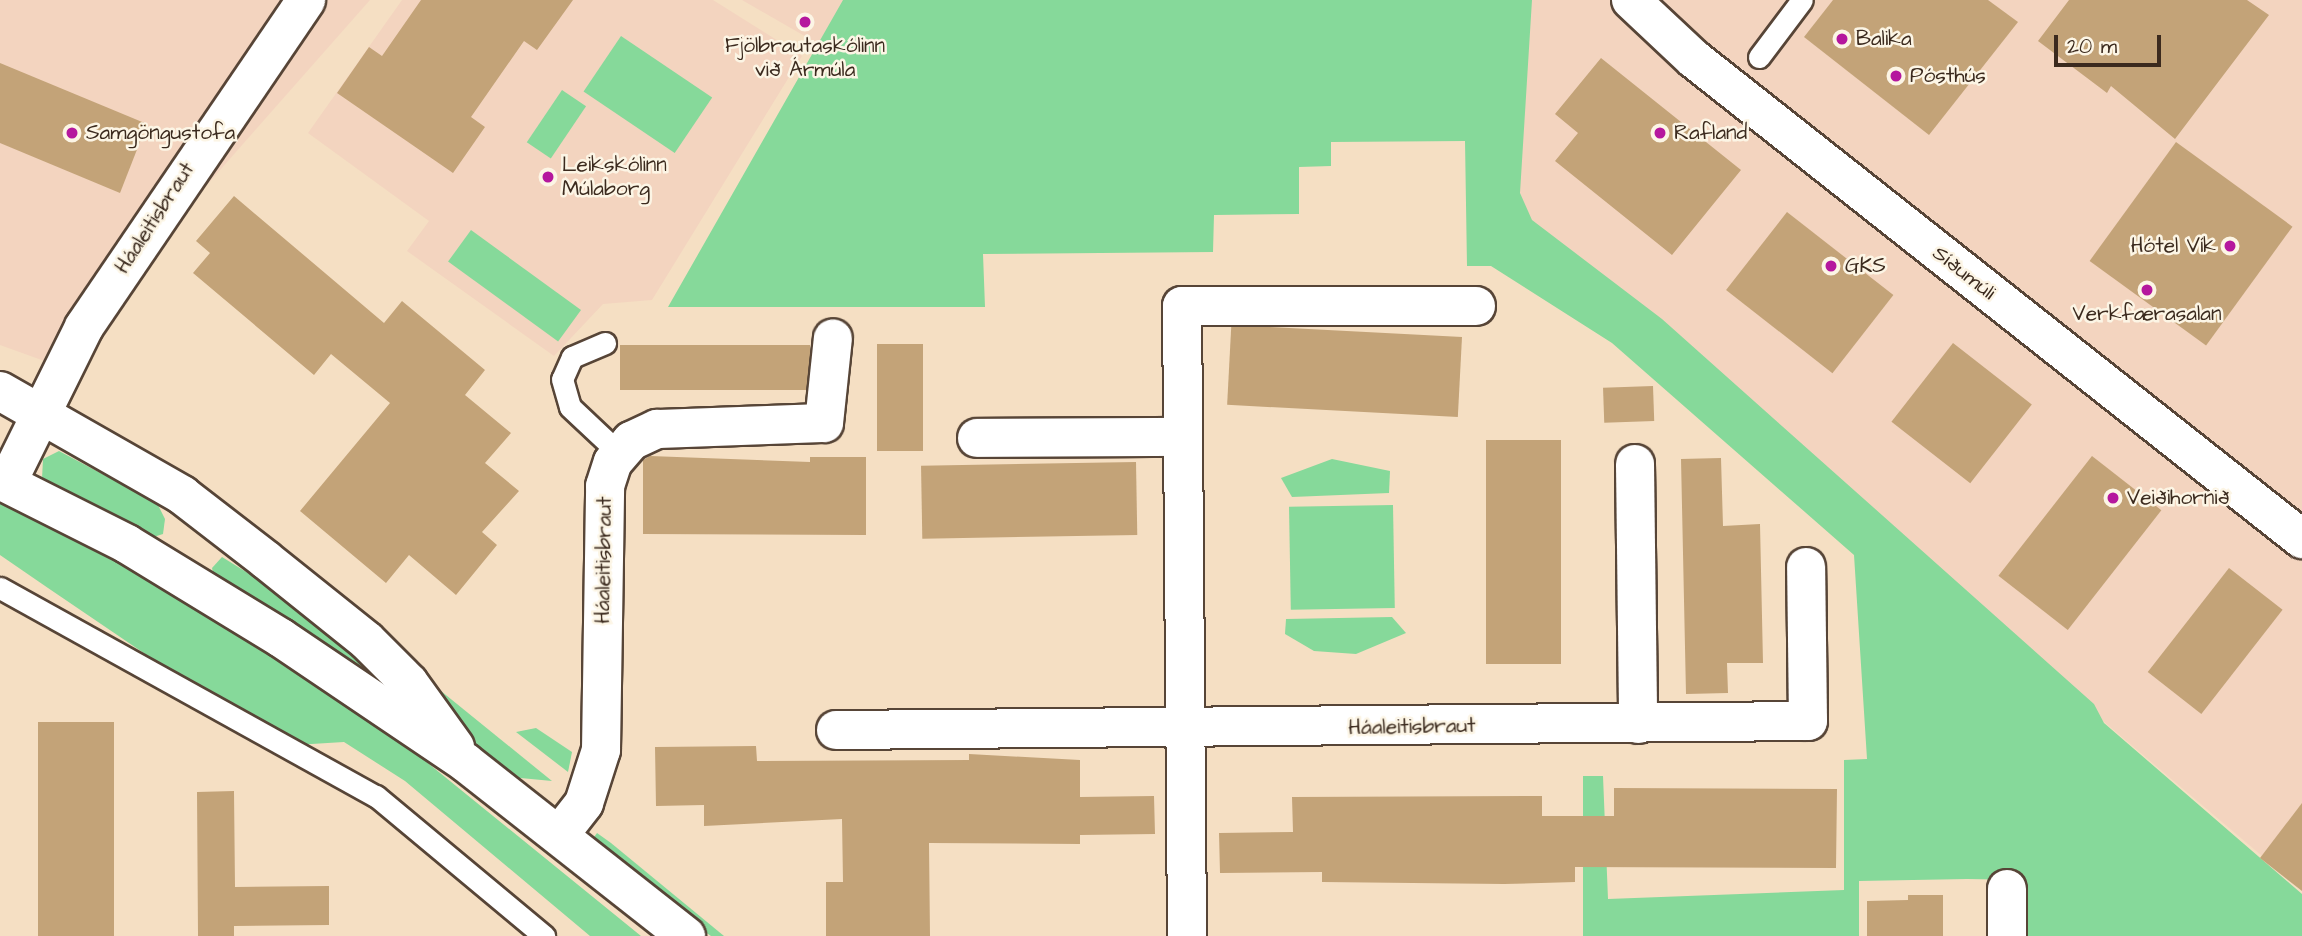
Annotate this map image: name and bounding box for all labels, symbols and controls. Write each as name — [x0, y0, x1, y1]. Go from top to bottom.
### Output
marker: Fjölbrautaskólinn við Ármúla — [797, 14, 813, 30]
scale bar — [2057, 21, 2164, 65]
place label: Balika — [1856, 26, 1912, 52]
marker: Balika — [1834, 31, 1850, 47]
text: 20 m — [2067, 32, 2117, 61]
place label: Fjölbrautaskólinn við Ármúla — [725, 33, 885, 83]
place label: Pósthús — [1910, 63, 1986, 89]
marker: Pósthús — [1888, 68, 1904, 84]
place label: Samgöngustofa — [86, 120, 235, 146]
place label: Rafland — [1674, 120, 1747, 146]
marker: Samgöngustofa — [64, 125, 80, 141]
marker: Rafland — [1652, 125, 1668, 141]
place label: Leikskólinn Múlaborg — [562, 152, 667, 202]
street label: Háaleitisbraut — [110, 158, 200, 278]
marker: Leikskólinn Múlaborg — [540, 169, 556, 185]
place label: Hótel Vík — [2131, 233, 2216, 259]
marker: Hótel Vík — [2222, 238, 2238, 254]
street label: Síðumúli — [1927, 241, 2001, 305]
place label: GKS — [1845, 253, 1886, 279]
marker: GKS — [1823, 258, 1839, 274]
marker: Verkfærasalan — [2139, 282, 2155, 298]
place label: Verkfærasalan — [2073, 301, 2221, 327]
place label: Veiðihornið — [2127, 485, 2230, 511]
marker: Veiðihornið — [2105, 490, 2121, 506]
street label: Háaleitisbraut — [590, 496, 618, 624]
street label: Háaleitisbraut — [1348, 713, 1476, 741]

